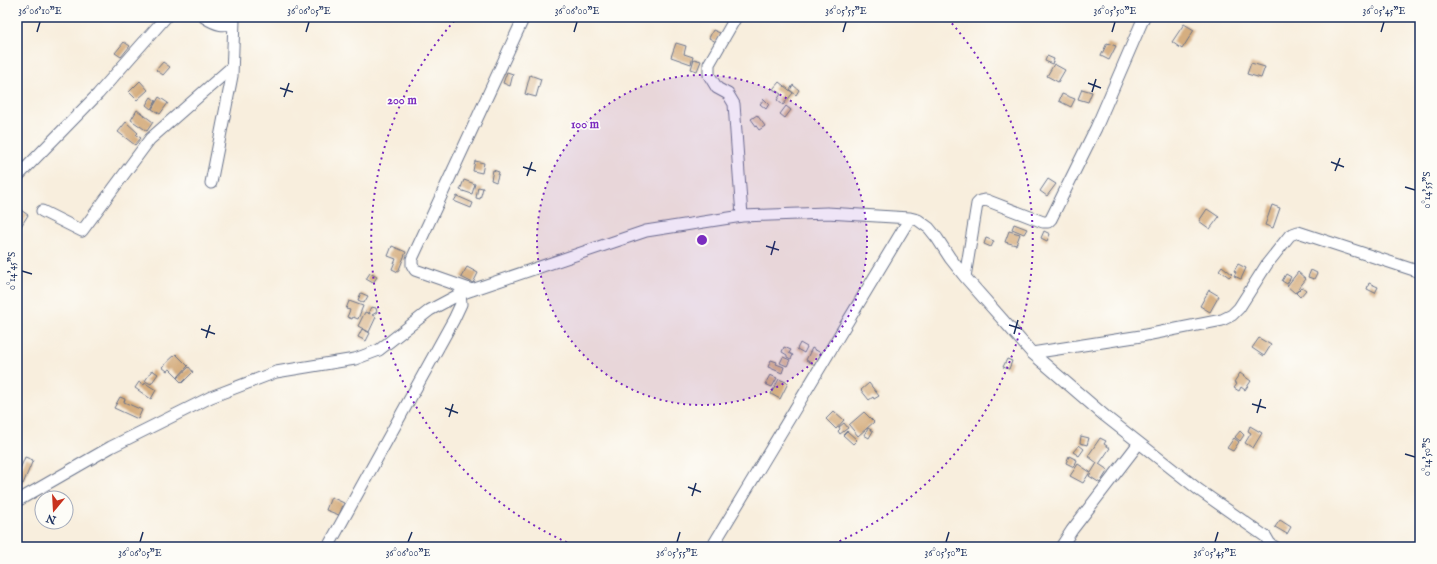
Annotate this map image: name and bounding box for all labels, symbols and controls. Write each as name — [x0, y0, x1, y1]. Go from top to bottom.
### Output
text: 36°06'10"E — [18, 5, 62, 18]
text: 36°06'05"E — [287, 5, 331, 18]
text: 36°06'00"E — [555, 5, 599, 18]
text: 36°05'55"E — [825, 5, 867, 18]
text: 36°05'50"E — [1094, 5, 1136, 18]
text: 36°05'45"E — [1363, 5, 1405, 18]
text: 200 m — [387, 93, 417, 108]
text: 100 m — [571, 117, 600, 132]
text: 0°14'55"S — [1421, 172, 1434, 208]
centre of rings — [695, 233, 709, 247]
text: 0°14'45"S — [6, 252, 19, 290]
text: 0°14'50"S — [1421, 438, 1434, 476]
north arrow — [34, 490, 74, 530]
text: N — [44, 510, 59, 527]
text: 36°06'05"E — [118, 547, 162, 560]
text: 36°06'00"E — [386, 547, 430, 560]
text: 36°05'55"E — [656, 547, 698, 560]
text: 36°05'50"E — [925, 547, 967, 560]
text: 36°05'45"E — [1194, 547, 1236, 560]

